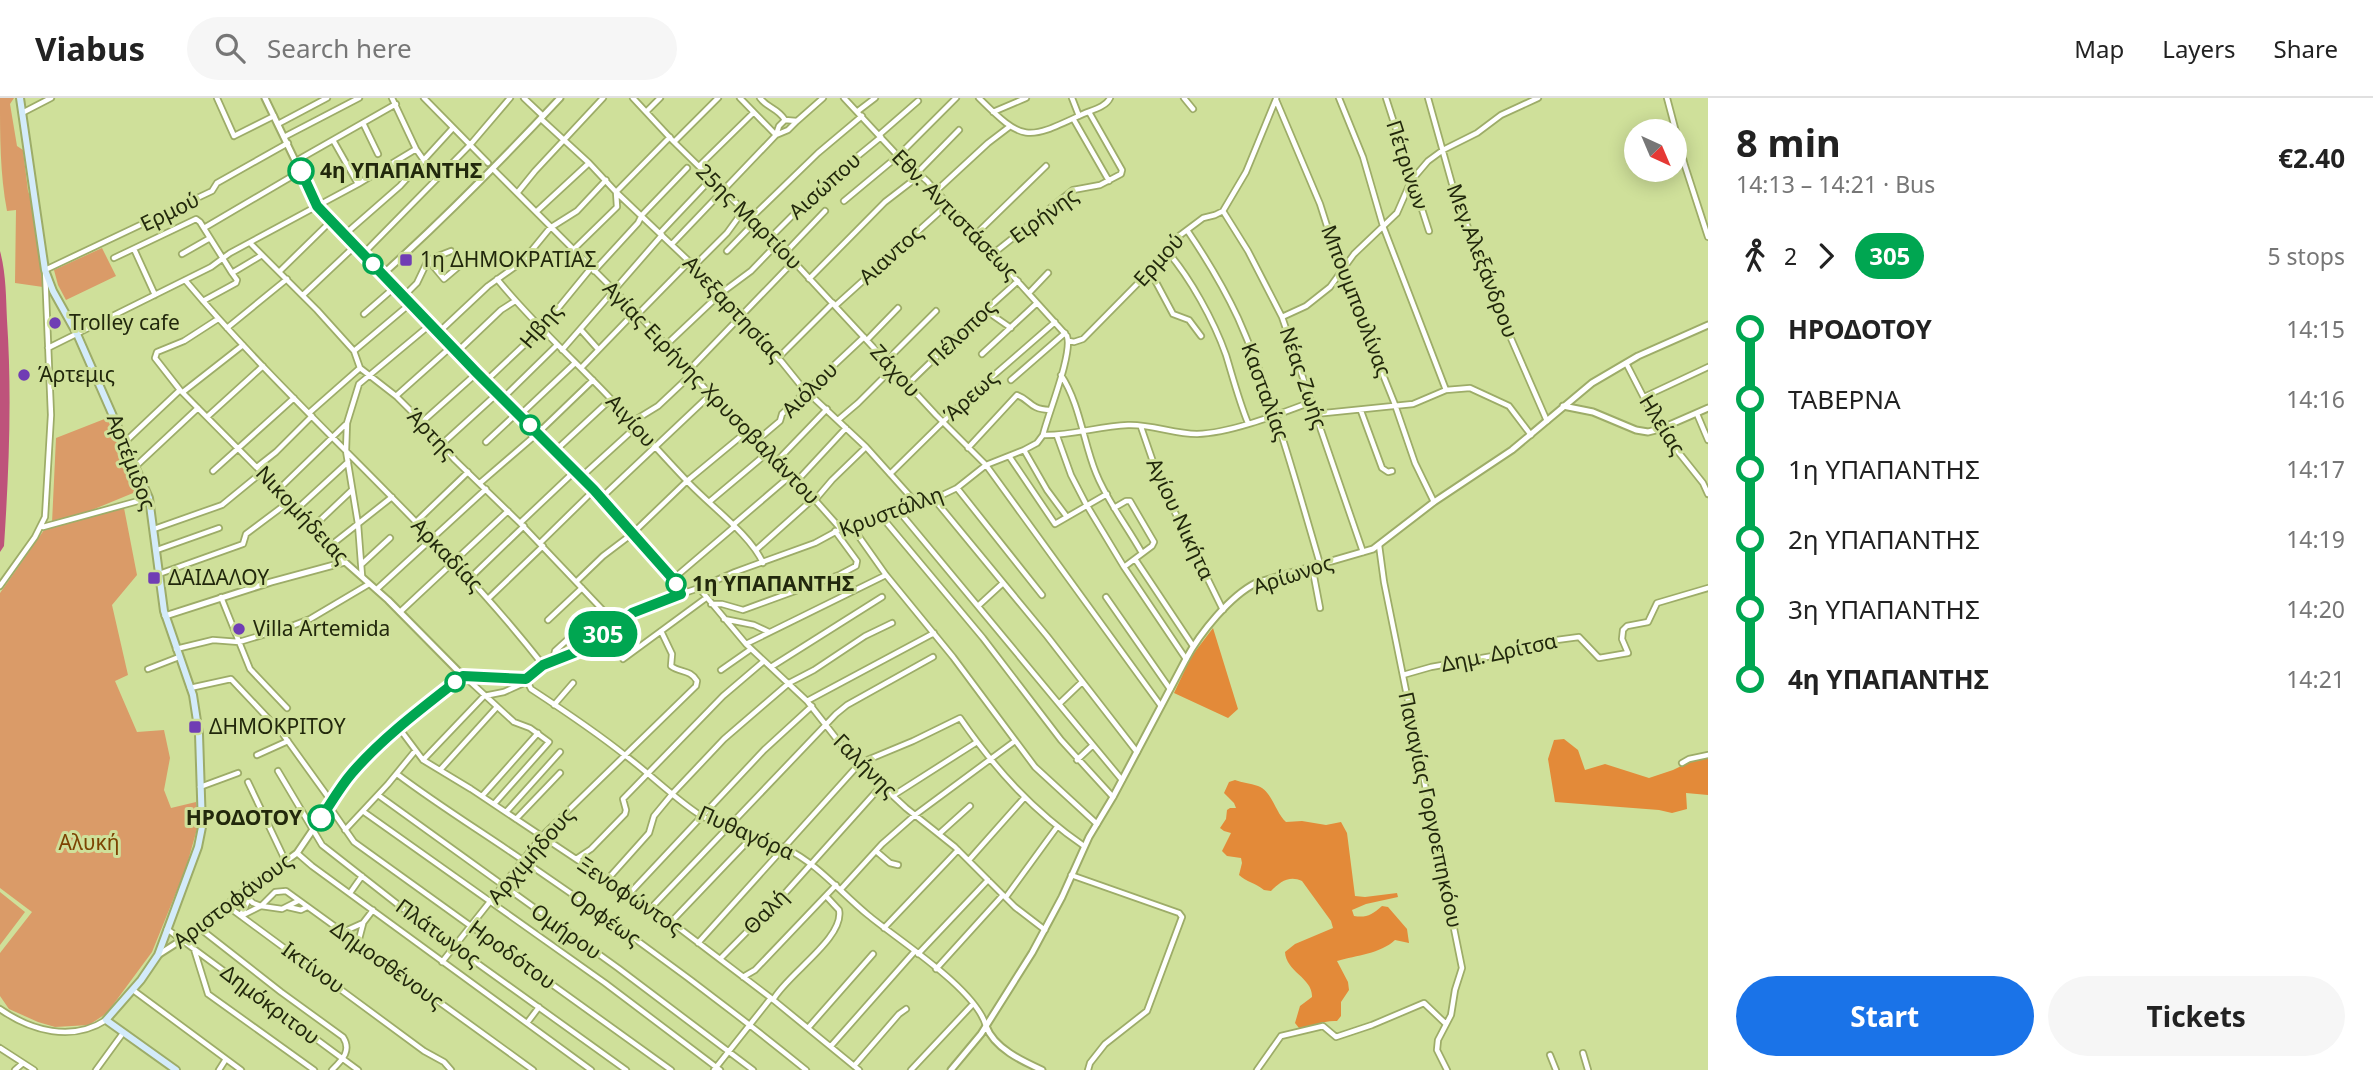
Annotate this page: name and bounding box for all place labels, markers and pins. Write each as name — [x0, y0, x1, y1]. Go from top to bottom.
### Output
place label: 4η ΥΠΑΠΑΝΤΗΣ — [320, 156, 482, 184]
marker: 4η ΥΠΑΠΑΝΤΗΣ — [288, 158, 314, 184]
place label: 1η ΔΗΜΟΚΡΑΤΙΑΣ — [420, 245, 597, 273]
marker: 1η ΔΗΜΟΚΡΑΤΙΑΣ — [398, 252, 414, 268]
unlabelled marker — [363, 254, 383, 274]
place label: Trolley cafe — [69, 308, 180, 336]
marker: Trolley cafe — [47, 315, 63, 331]
place label: Άρτεμις — [38, 360, 115, 388]
marker: Άρτεμις — [16, 367, 32, 383]
unlabelled marker — [520, 415, 540, 435]
place label: ΔΑΙΔΑΛΟΥ — [168, 563, 269, 591]
place label: 1η ΥΠΑΠΑΝΤΗΣ — [692, 569, 854, 597]
marker: ΔΑΙΔΑΛΟΥ — [146, 570, 162, 586]
marker: 1η ΥΠΑΠΑΝΤΗΣ — [666, 574, 686, 594]
place label: Villa Artemida — [253, 614, 390, 642]
marker: Villa Artemida — [231, 621, 247, 637]
unlabelled marker — [445, 672, 465, 692]
place label: ΔΗΜΟΚΡΙΤΟΥ — [209, 712, 346, 740]
marker: ΔΗΜΟΚΡΙΤΟΥ — [187, 719, 203, 735]
place label: ΗΡΟΔΟΤΟΥ — [186, 803, 303, 831]
marker: ΗΡΟΔΟΤΟΥ — [308, 805, 334, 831]

